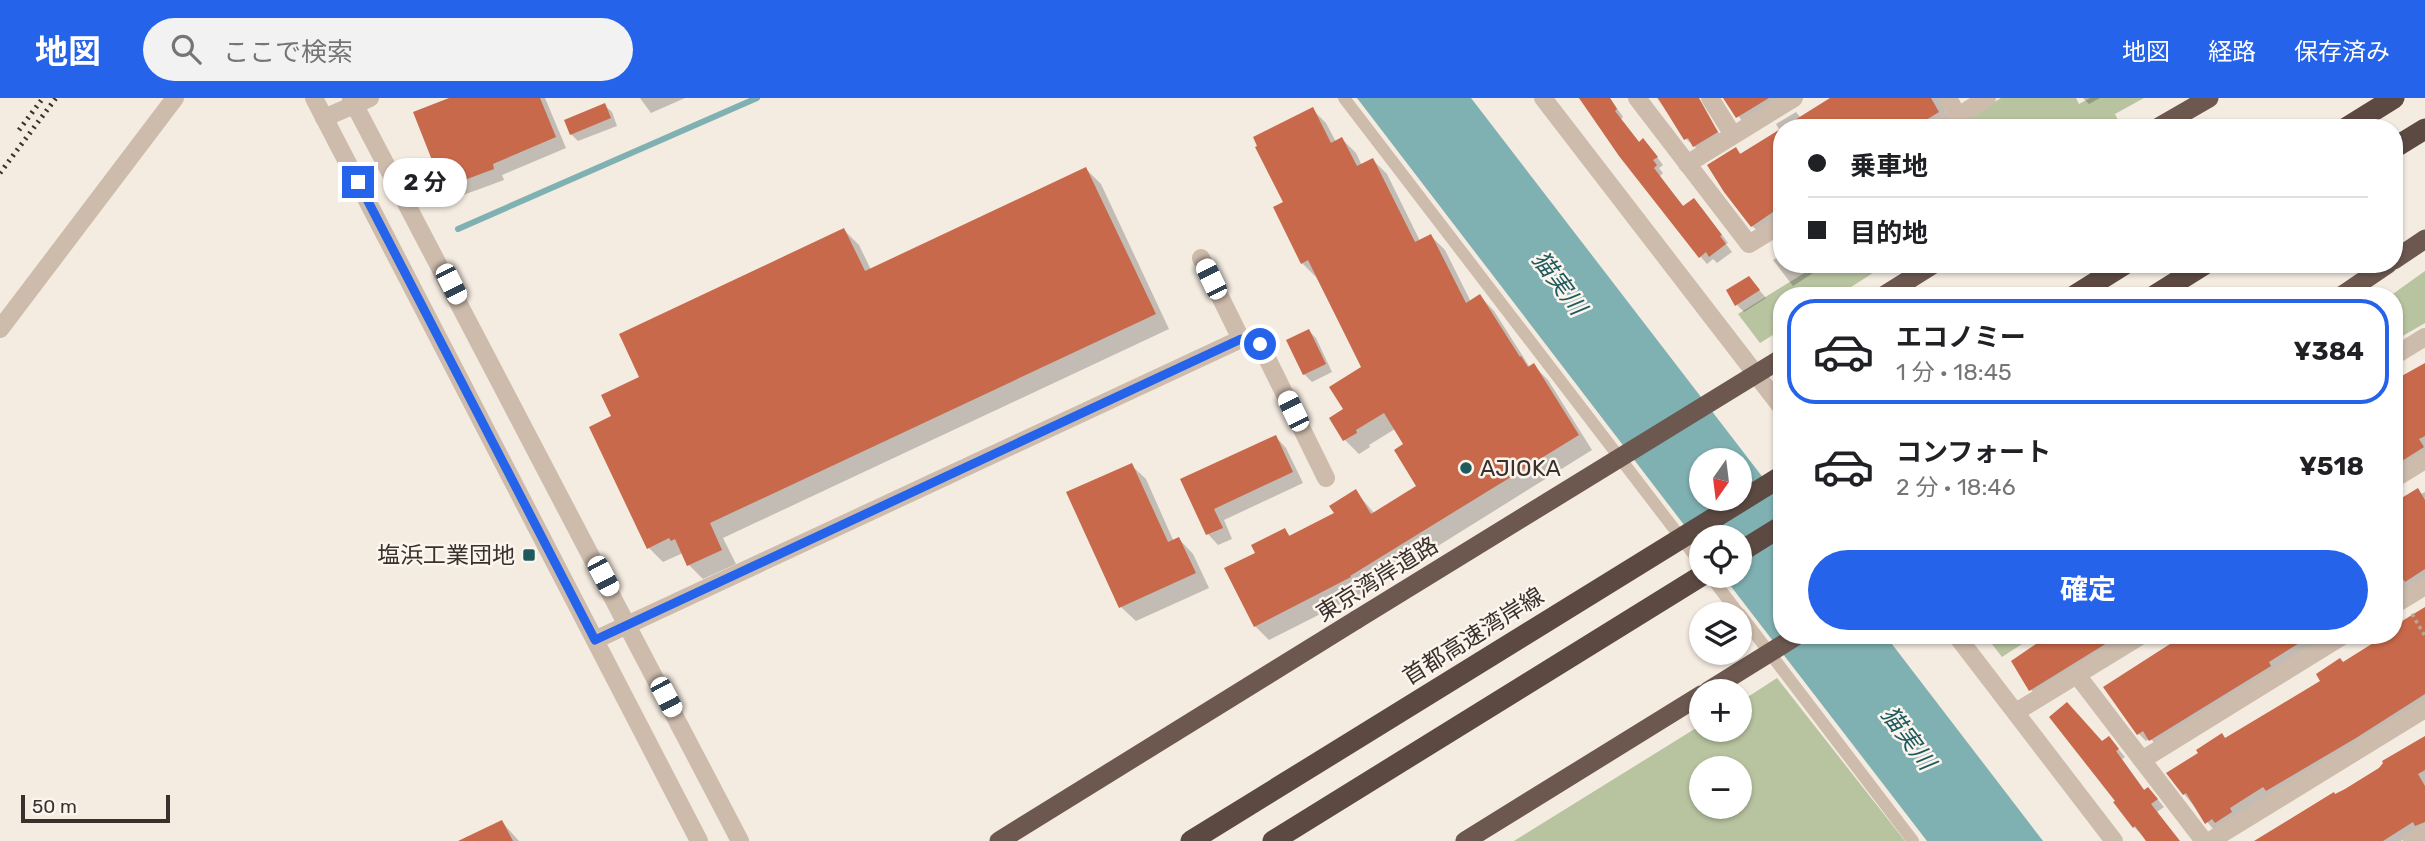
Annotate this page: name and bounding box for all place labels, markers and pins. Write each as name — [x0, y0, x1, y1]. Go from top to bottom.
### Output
place label: AJIOKA — [1480, 454, 1561, 482]
marker: AJIOKA — [1458, 460, 1474, 476]
place label: 塩浜工業団地 — [377, 541, 515, 569]
marker: 塩浜工業団地 — [521, 547, 537, 563]

